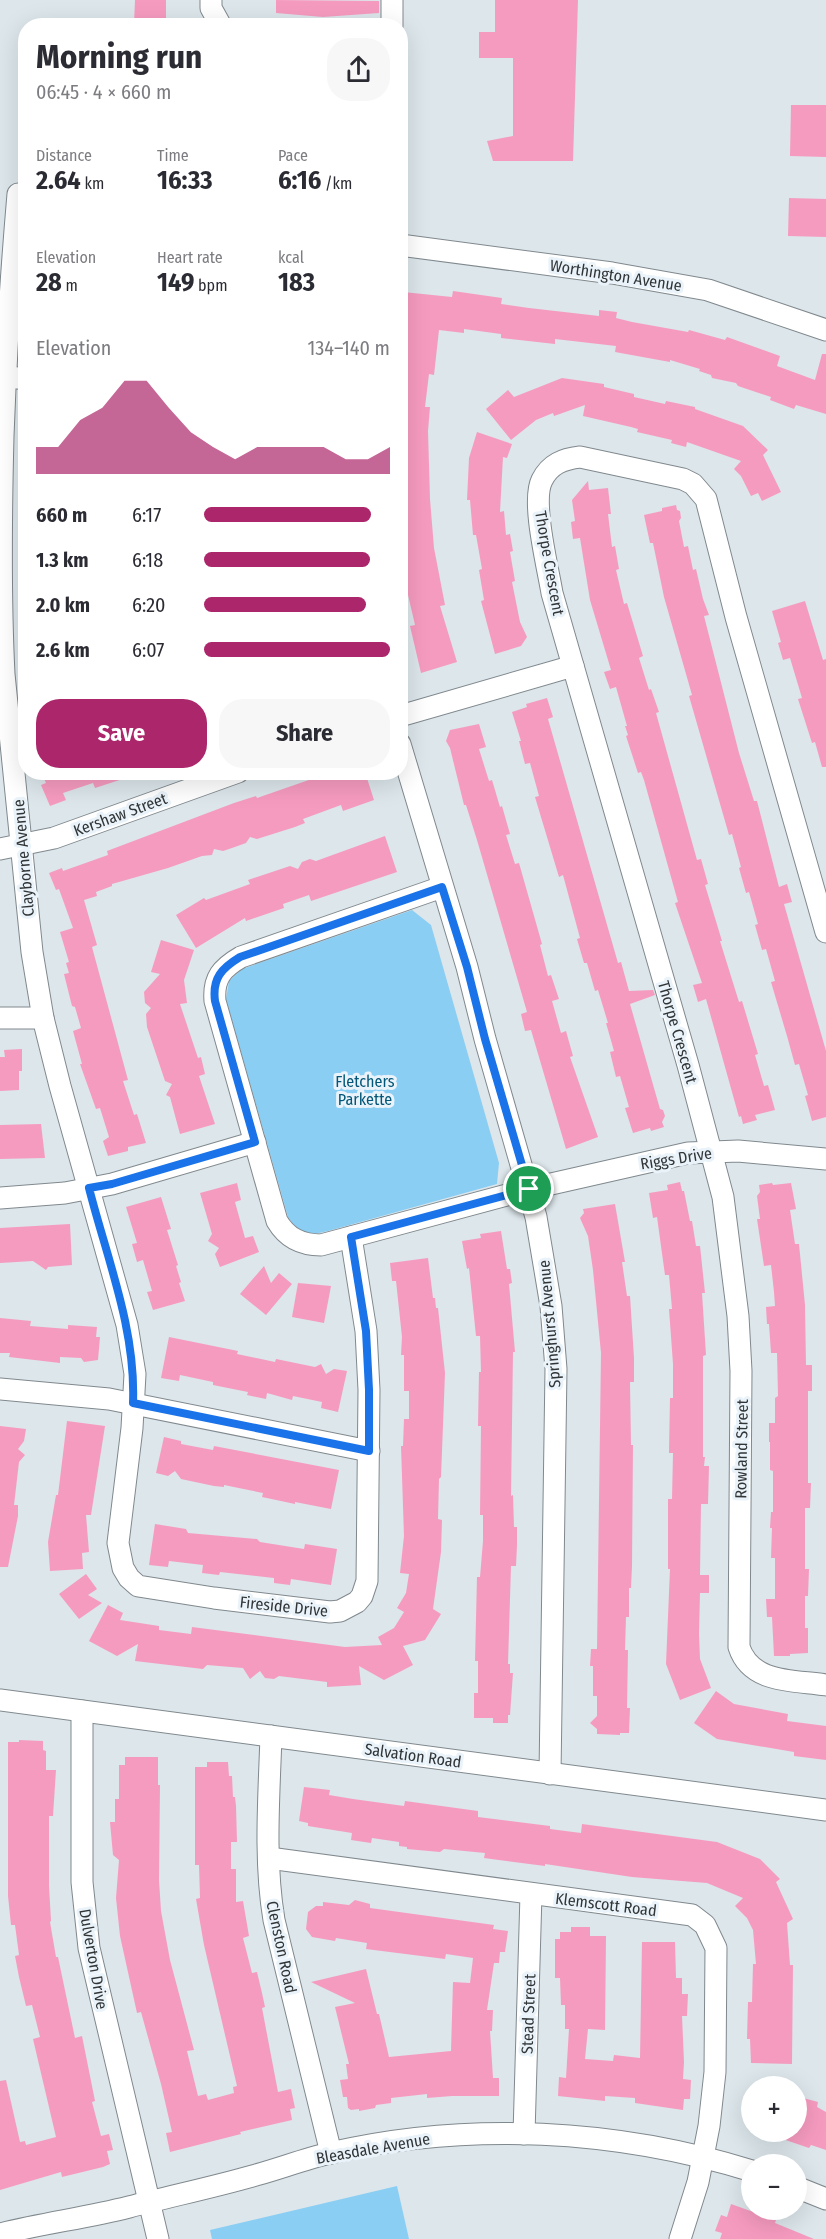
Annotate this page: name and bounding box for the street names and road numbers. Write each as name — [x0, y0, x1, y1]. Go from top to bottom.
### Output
street label: Worthington Avenue — [549, 256, 683, 295]
street label: Thorpe Crescent — [531, 509, 568, 618]
street label: Kershaw Street — [71, 789, 170, 840]
street label: Clayborne Avenue — [9, 798, 38, 917]
street label: Thorpe Crescent — [654, 979, 701, 1086]
street label: Riggs Drive — [639, 1143, 713, 1174]
street label: Springhurst Avenue — [534, 1259, 565, 1389]
street label: Rowland Street — [731, 1398, 752, 1499]
street label: Fireside Drive — [239, 1592, 329, 1621]
street label: Salvation Road — [363, 1739, 463, 1772]
street label: Klemscott Road — [554, 1889, 658, 1920]
street label: Clenston Road — [262, 1899, 301, 1995]
street label: Dulverton Drive — [75, 1907, 112, 2011]
street label: Stead Street — [518, 1973, 539, 2054]
street label: Bleasdale Avenue — [315, 2129, 432, 2168]

